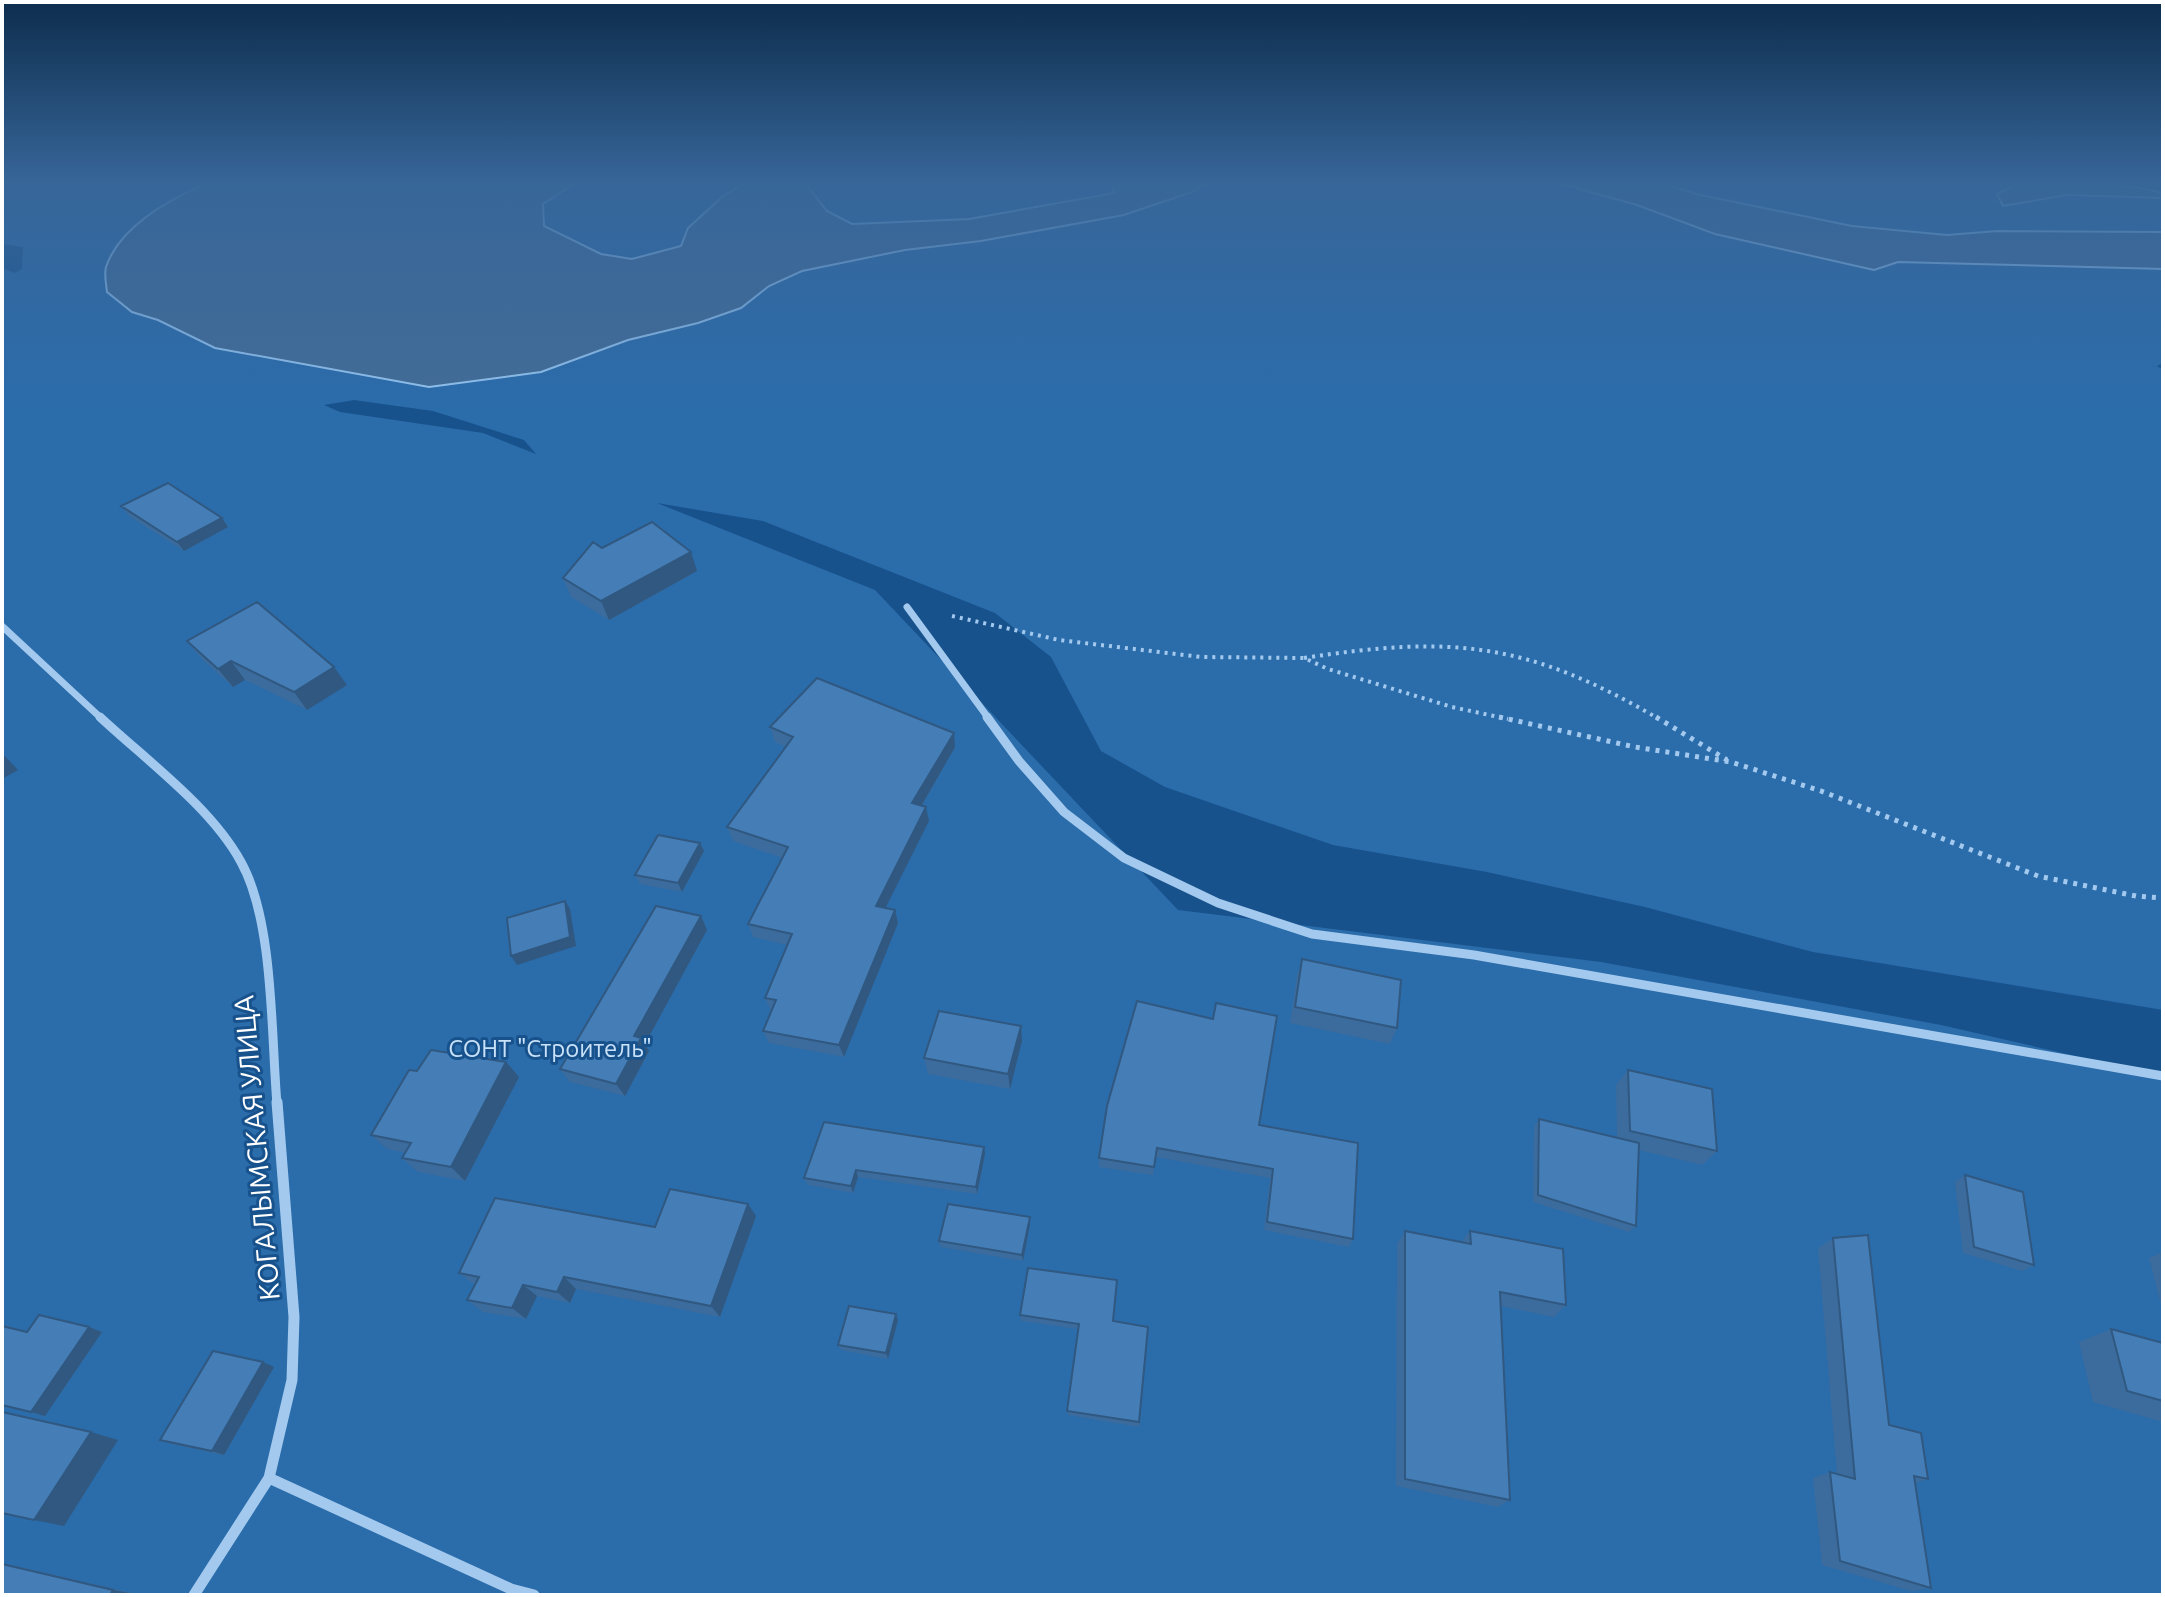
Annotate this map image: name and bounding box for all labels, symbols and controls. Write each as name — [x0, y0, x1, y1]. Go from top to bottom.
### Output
street label: КОГАЛЫМСКАЯ УЛИЦА — [227, 994, 285, 1302]
park label: СОНТ "Строитель" — [448, 1035, 652, 1062]

